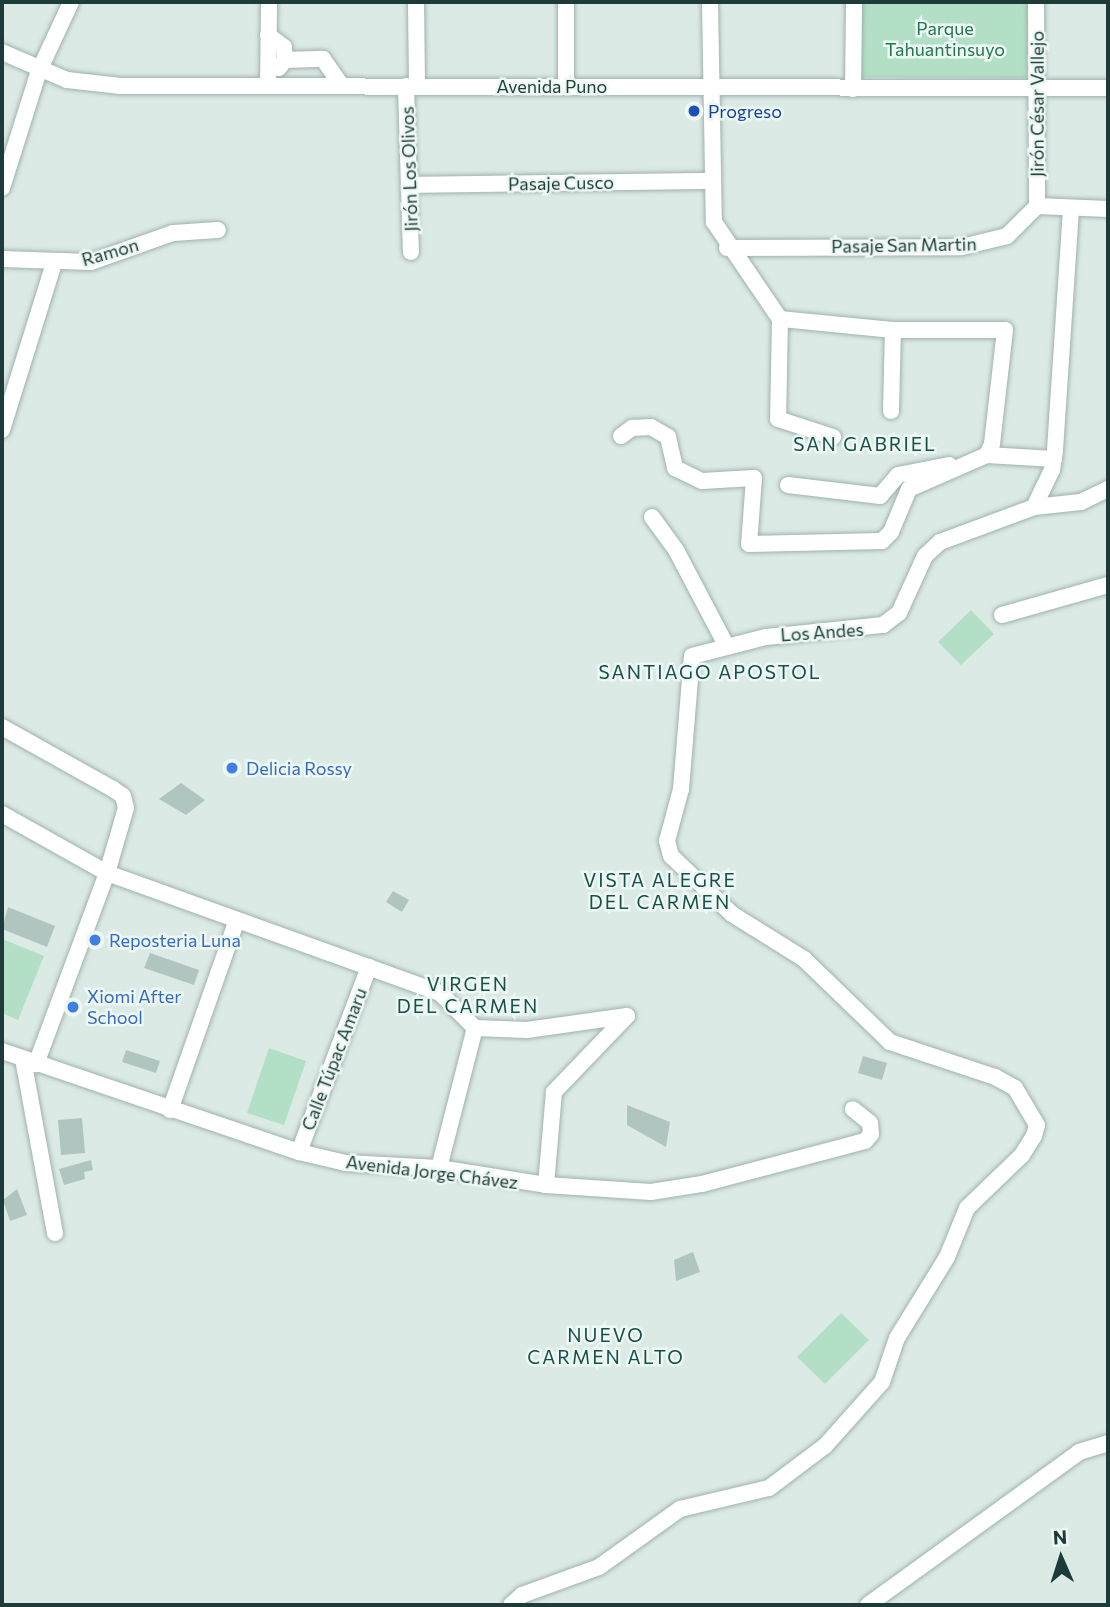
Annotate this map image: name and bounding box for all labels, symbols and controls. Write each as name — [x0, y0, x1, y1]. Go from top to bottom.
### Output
park label: Parque Tahuantinsuyo — [885, 18, 1005, 60]
street label: Jirón César Vallejo — [1026, 31, 1048, 177]
street label: Avenida Puno — [497, 75, 607, 97]
place label: Progreso — [708, 100, 782, 122]
marker: Progreso — [686, 103, 702, 119]
street label: Jirón Los Olivos — [396, 106, 422, 232]
street label: Pasaje Cusco — [508, 171, 614, 195]
street label: Pasaje San Martin — [831, 233, 977, 257]
street label: Ramon — [79, 234, 141, 270]
district label: SAN GABRIEL — [795, 433, 935, 455]
street label: Los Andes — [780, 618, 864, 646]
district label: SANTIAGO APOSTOL — [600, 661, 820, 683]
place label: Delicia Rossy — [246, 757, 352, 779]
marker: Delicia Rossy — [224, 760, 240, 776]
district label: VISTA ALEGRE DEL CARMEN — [585, 869, 735, 913]
place label: Reposteria Luna — [109, 929, 241, 951]
marker: Reposteria Luna — [87, 932, 103, 948]
district label: VIRGEN DEL CARMEN — [398, 973, 538, 1017]
street label: Calle Túpac Amaru — [297, 985, 371, 1133]
place label: Xiomi After School — [87, 986, 181, 1028]
marker: Xiomi After School — [65, 999, 81, 1015]
street label: Avenida Jorge Chávez — [345, 1151, 519, 1193]
district label: NUEVO CARMEN ALTO — [529, 1324, 683, 1368]
north arrow — [1026, 1523, 1096, 1593]
text: N — [1052, 1525, 1068, 1548]

